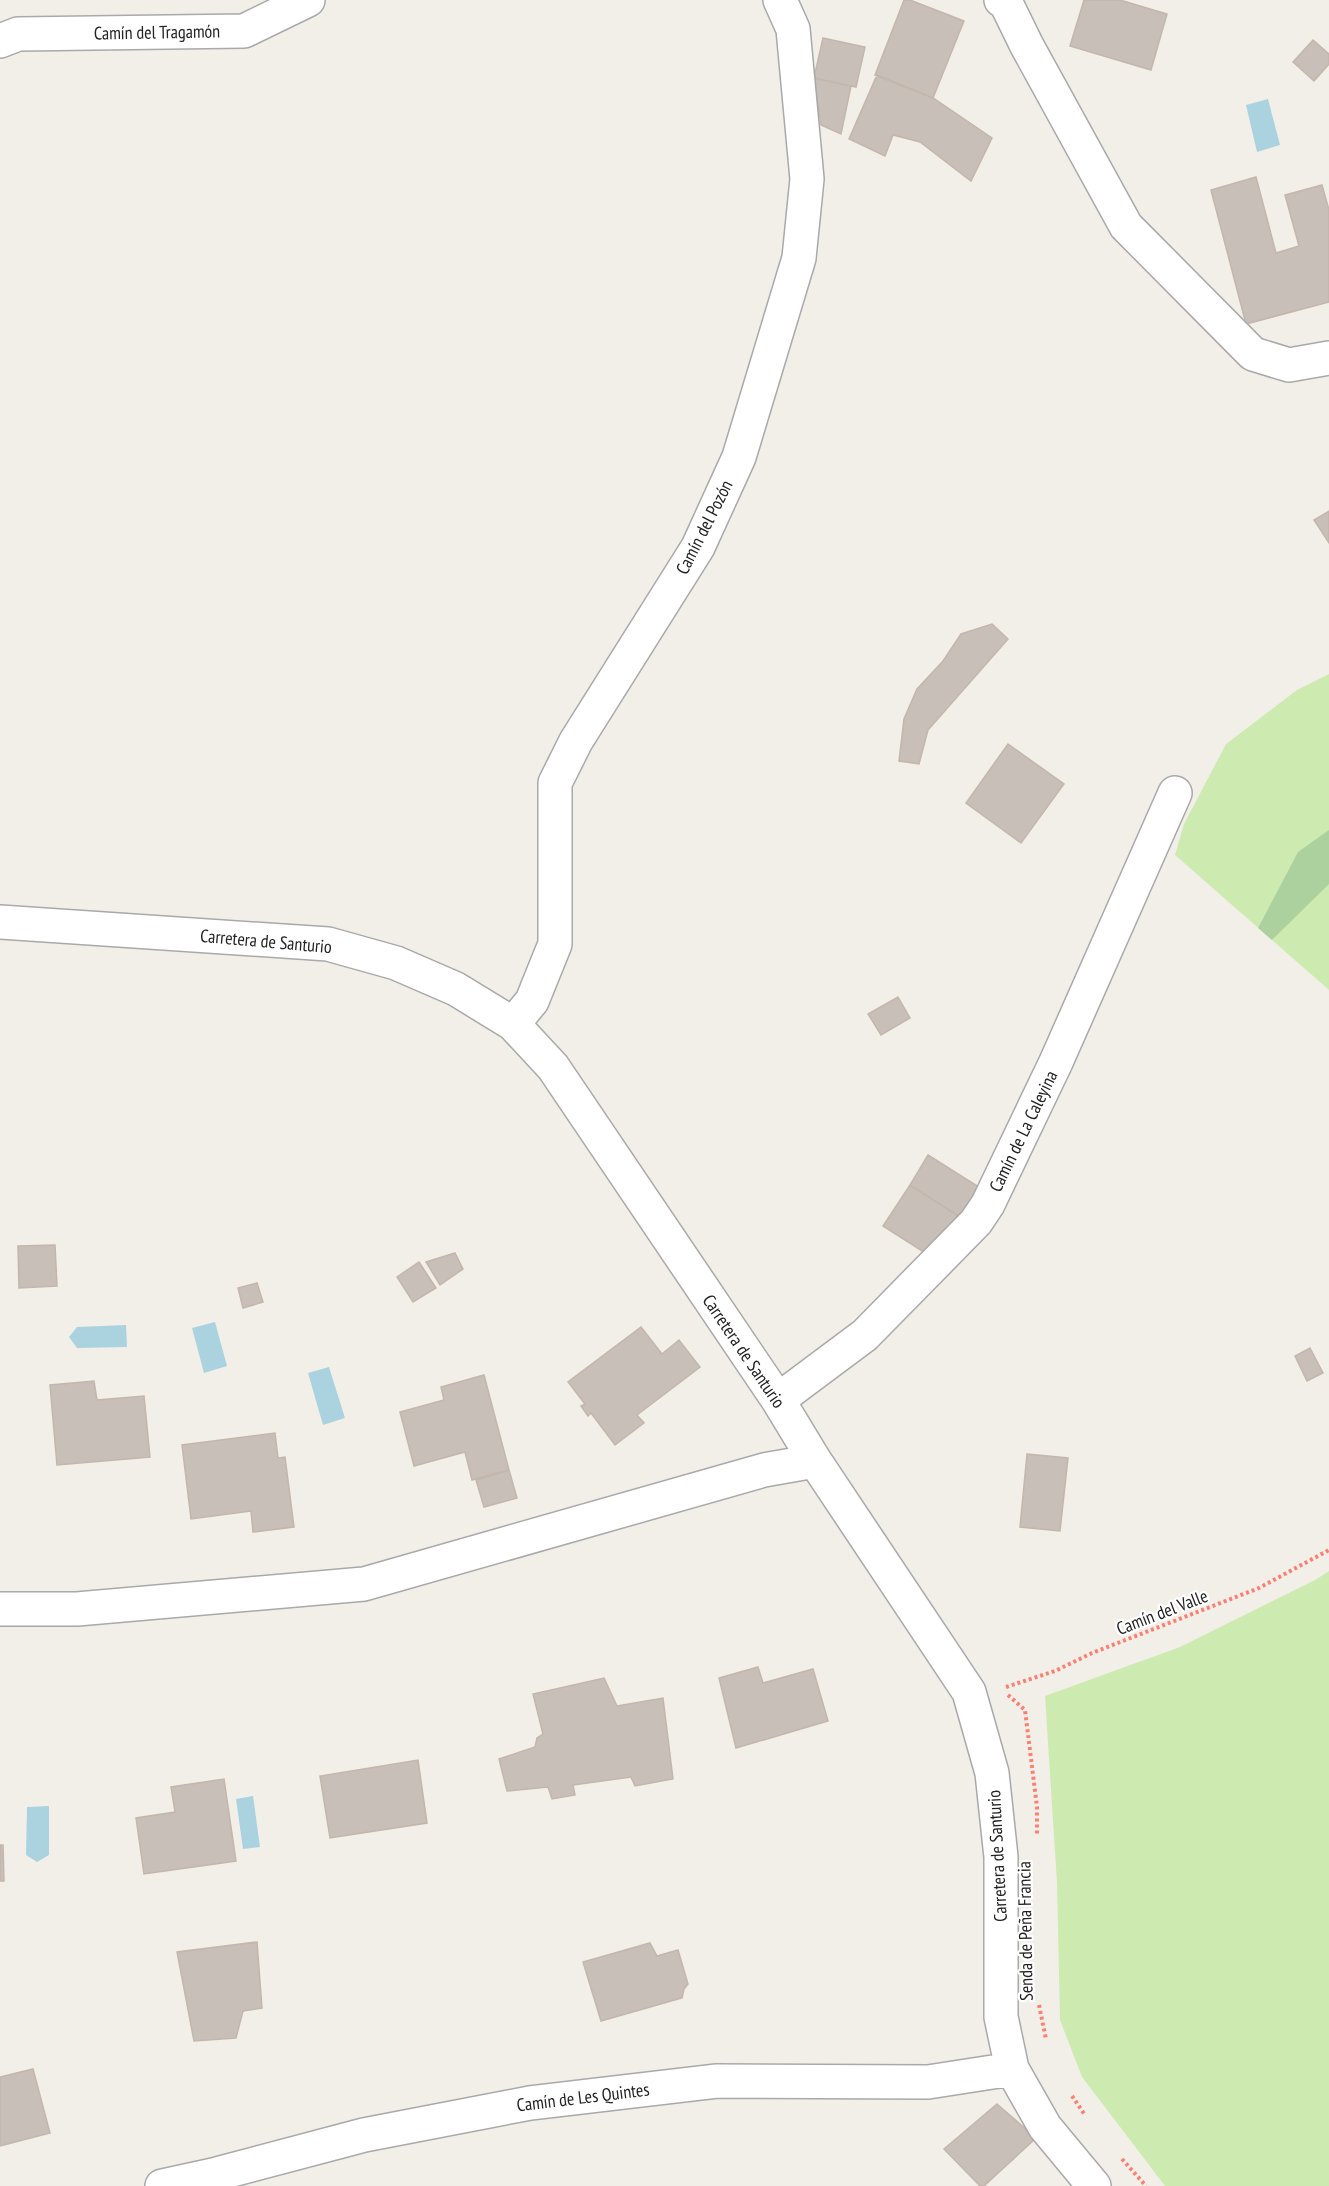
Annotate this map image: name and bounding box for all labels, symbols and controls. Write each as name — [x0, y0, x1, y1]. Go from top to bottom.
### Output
street label: Camín del Tragamón — [94, 19, 220, 45]
street label: Camín del Pozón — [670, 476, 738, 578]
street label: Carretera de Santurio — [199, 924, 333, 958]
street label: Camín de La Caleyina — [984, 1067, 1062, 1195]
street label: Carretera de Santurio — [698, 1290, 791, 1412]
street label: Camín del Valle — [1113, 1584, 1211, 1640]
street label: Carretera de Santurio — [982, 1789, 1012, 1922]
street label: Senda de Peña Francia — [1012, 1861, 1038, 2001]
street label: Camín de Les Quintes — [515, 2077, 651, 2117]

